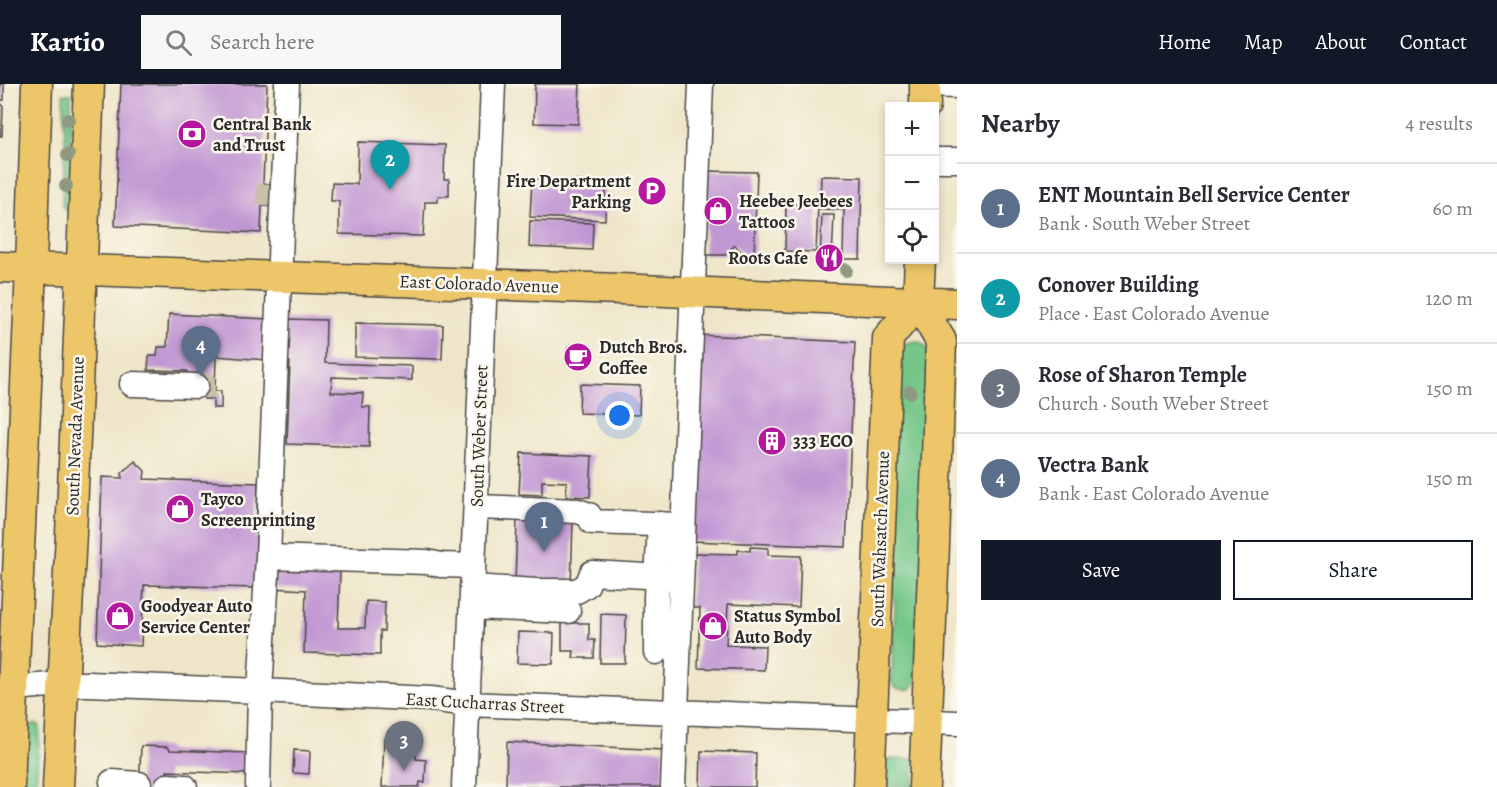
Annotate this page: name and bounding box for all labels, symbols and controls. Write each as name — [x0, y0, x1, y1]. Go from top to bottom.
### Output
search box — [141, 15, 561, 69]
text: Kartio — [30, 23, 105, 61]
icon: search — [162, 26, 195, 59]
text: Search here — [210, 27, 315, 57]
text: Home — [1158, 28, 1211, 56]
text: Map — [1244, 28, 1282, 56]
text: About — [1315, 28, 1367, 56]
text: Contact — [1400, 28, 1467, 56]
map controls — [885, 102, 939, 264]
button: + — [885, 102, 939, 156]
text: Nearby — [981, 106, 1060, 141]
text: 4 results — [1405, 110, 1473, 137]
place label: Central Bank and Trust — [213, 112, 312, 157]
bank icon: Central Bank and Trust — [176, 118, 208, 150]
pin: 2 — [370, 141, 410, 190]
button: − — [885, 156, 939, 210]
place label: Fire Department Parking — [506, 169, 632, 214]
parking icon: Fire Department Parking — [636, 175, 668, 207]
text: ENT Mountain Bell Service Center — [1038, 180, 1350, 210]
place label: Heebee Jeebees Tattoos — [739, 189, 853, 234]
shop icon: Heebee Jeebees Tattoos — [702, 195, 734, 227]
text: 1 — [997, 195, 1004, 222]
text: 60 m — [1433, 195, 1473, 222]
button: locate — [885, 210, 939, 264]
text: Bank · South Weber Street — [1038, 210, 1250, 237]
restaurant icon: Roots Cafe — [813, 242, 845, 274]
place label: Roots Cafe — [728, 246, 808, 270]
street label: East Colorado Avenue — [399, 269, 559, 299]
text: Conover Building — [1038, 270, 1199, 300]
text: 2 — [996, 285, 1005, 312]
text: 120 m — [1425, 285, 1473, 312]
text: Place · East Colorado Avenue — [1038, 300, 1270, 327]
pin: 4 — [182, 326, 220, 376]
place label: Dutch Bros. Coffee — [599, 335, 688, 380]
cafe icon: Dutch Bros. Coffee — [562, 341, 594, 373]
street label: South Nevada Avenue — [60, 356, 90, 516]
text: Rose of Sharon Temple — [1038, 360, 1247, 390]
street label: South Weber Street — [465, 364, 493, 508]
text: 3 — [996, 375, 1005, 402]
text: 150 m — [1426, 375, 1473, 402]
text: Church · South Weber Street — [1038, 390, 1269, 417]
your location — [605, 401, 634, 430]
building icon: 333 ECO — [756, 425, 788, 457]
place label: 333 ECO — [793, 429, 853, 453]
street label: South Wahsatch Avenue — [865, 450, 895, 628]
text: Vectra Bank — [1038, 450, 1149, 480]
text: 4 — [996, 465, 1005, 492]
text: 150 m — [1426, 465, 1473, 492]
text: Bank · East Colorado Avenue — [1038, 480, 1269, 507]
place label: Tayco Screenprinting — [201, 487, 316, 532]
shop icon: Tayco Screenprinting — [164, 493, 196, 525]
pin: 1 — [524, 502, 564, 552]
button: Save — [981, 540, 1221, 600]
button: Share — [1233, 540, 1473, 600]
place label: Goodyear Auto Service Center — [141, 594, 252, 639]
shop icon: Goodyear Auto Service Center — [104, 600, 136, 632]
place label: Status Symbol Auto Body — [733, 604, 841, 649]
shop icon: Status Symbol Auto Body — [697, 610, 729, 642]
street label: East Cucharras Street — [405, 687, 565, 719]
pin: 3 — [384, 722, 424, 771]

